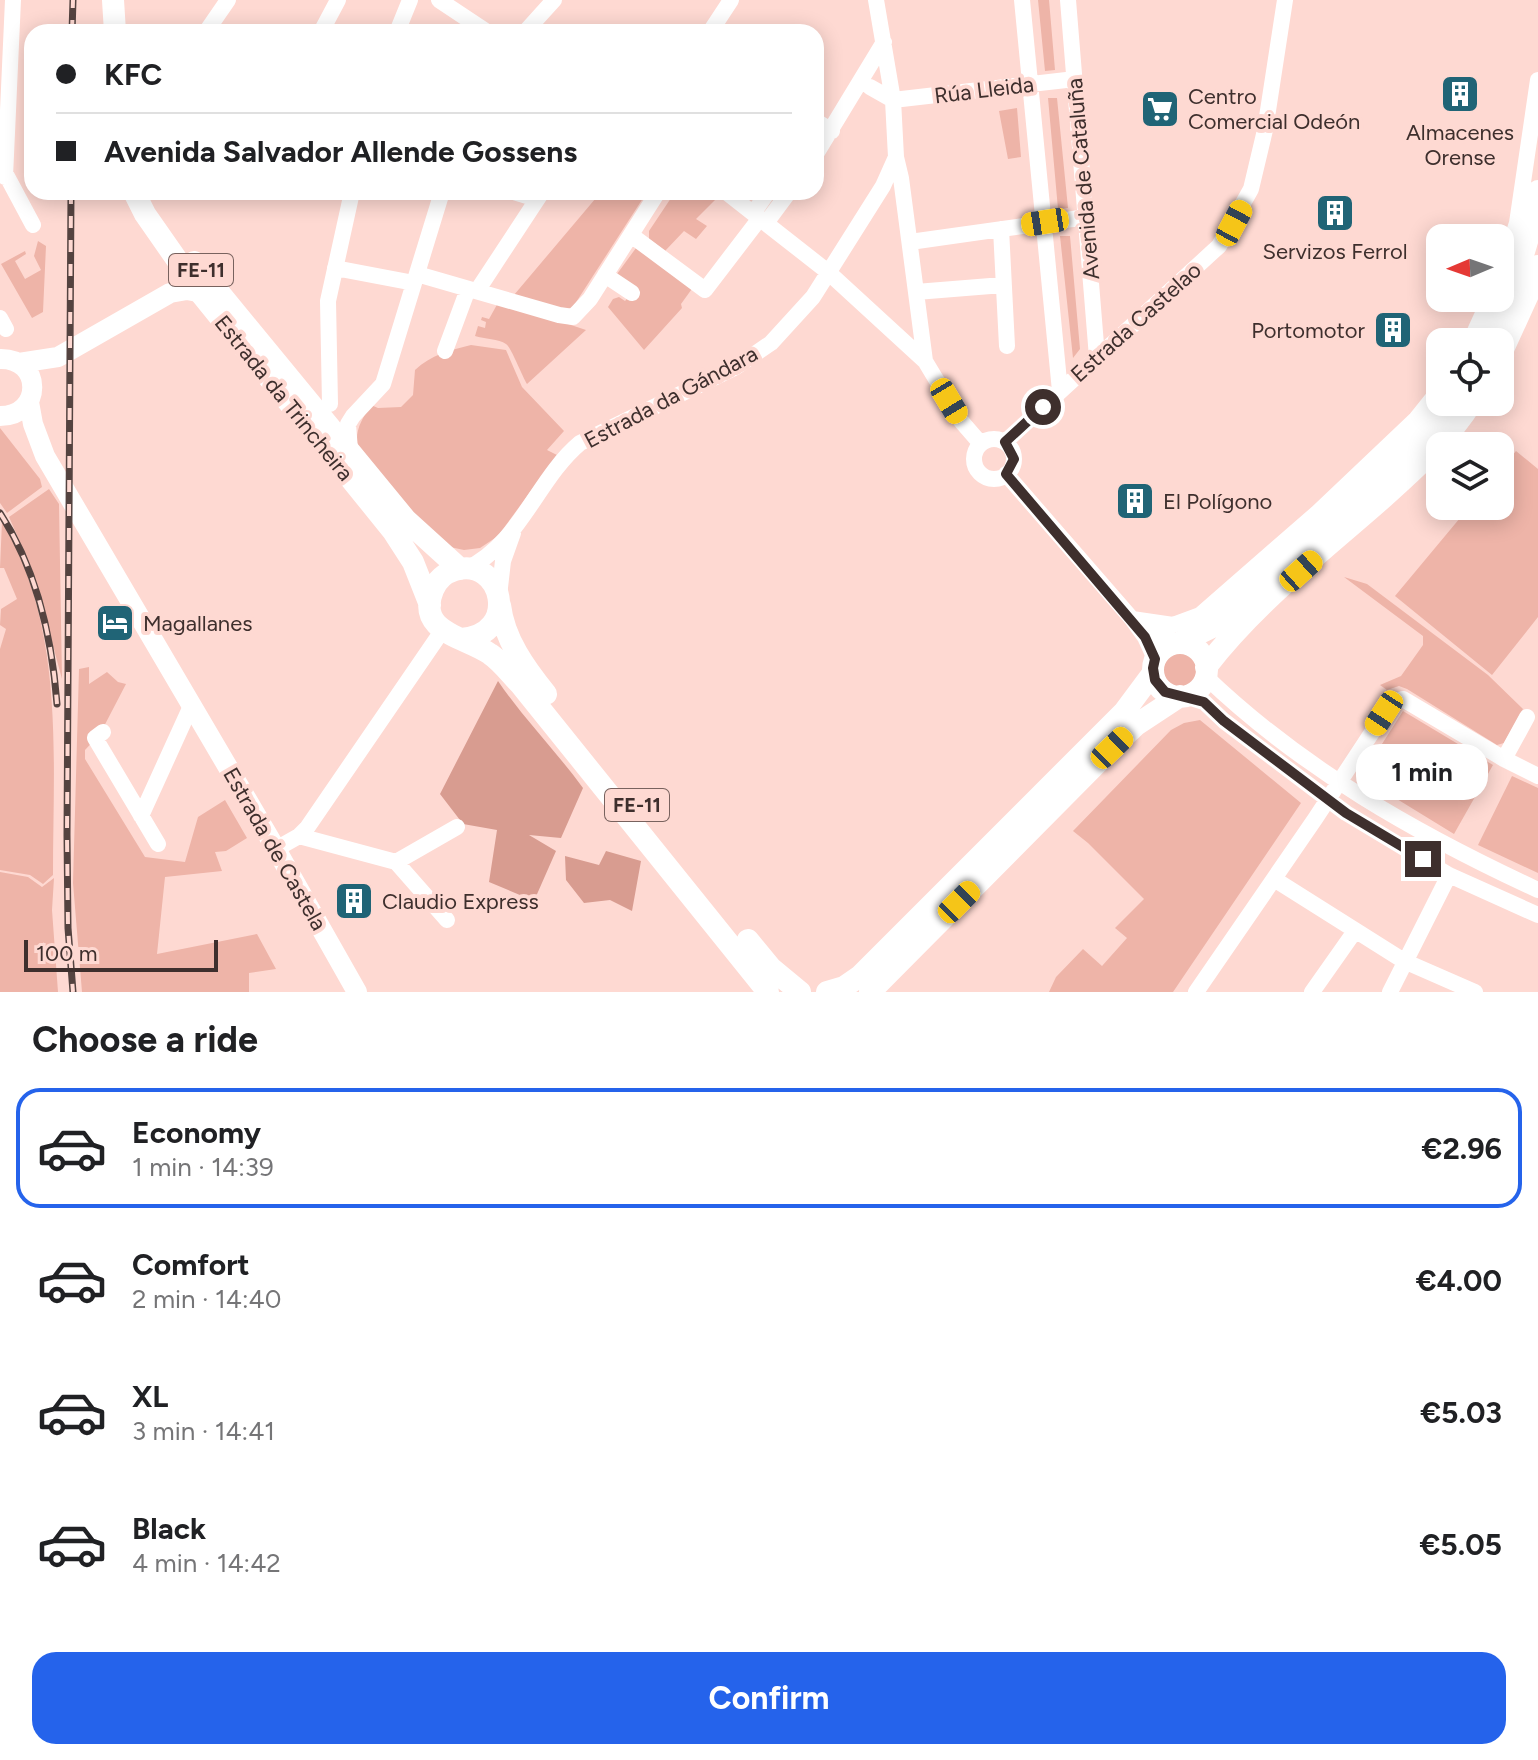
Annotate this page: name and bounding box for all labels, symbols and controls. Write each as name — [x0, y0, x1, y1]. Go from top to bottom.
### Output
text: KFC — [104, 56, 162, 93]
street label: Rúa Lleida — [933, 70, 1035, 110]
building icon: Almacenes Orense — [1439, 73, 1481, 115]
street label: Avenida de Cataluña — [1061, 77, 1105, 281]
place label: Centro Comercial Odeón — [1188, 83, 1360, 135]
supermarket icon: Centro Comercial Odeón — [1139, 88, 1181, 130]
place label: Almacenes Orense — [1406, 119, 1514, 171]
text: Avenida Salvador Allende Gossens — [104, 133, 577, 170]
building icon: Servizos Ferrol — [1314, 192, 1356, 234]
car — [1212, 196, 1256, 250]
car — [1019, 206, 1071, 238]
north arrow — [1426, 224, 1514, 312]
map controls — [1426, 224, 1514, 520]
place label: Servizos Ferrol — [1262, 238, 1408, 265]
road number: FE-11 — [169, 254, 233, 286]
street label: Estrada Castelao — [1065, 256, 1207, 388]
building icon: Portomotor — [1372, 309, 1414, 351]
street label: Estrada da Trincheira — [209, 310, 359, 486]
place label: Portomotor — [1251, 317, 1366, 344]
button: locate — [1426, 328, 1514, 416]
street label: Estrada da Gándara — [580, 340, 762, 454]
car — [926, 374, 972, 428]
route start — [1025, 389, 1061, 425]
button: layers — [1426, 432, 1514, 520]
building icon: El Polígono — [1114, 480, 1156, 522]
place label: El Polígono — [1163, 488, 1272, 515]
car — [1275, 546, 1327, 596]
hotel icon: Magallanes — [94, 602, 136, 644]
place label: Magallanes — [143, 610, 252, 637]
car — [1361, 686, 1407, 740]
car — [1086, 723, 1138, 773]
callout: 1 min — [1357, 743, 1489, 799]
text: 1 min — [1391, 756, 1453, 788]
street label: Estrada de Castela — [217, 763, 333, 935]
road number: FE-11 — [605, 789, 669, 821]
route end — [1405, 841, 1441, 877]
car — [934, 877, 984, 927]
building icon: Claudio Express — [333, 880, 375, 922]
place label: Claudio Express — [382, 888, 539, 915]
scale bar — [24, 936, 218, 972]
text: 100 m — [36, 940, 97, 967]
text: Choose a ride — [32, 1018, 258, 1061]
icon: car — [36, 1112, 108, 1184]
text: Economy — [132, 1114, 261, 1151]
text: €2.96 — [1422, 1130, 1502, 1167]
text: 1 min · 14:39 — [132, 1151, 274, 1183]
icon: car — [36, 1244, 108, 1316]
text: Comfort — [132, 1246, 250, 1283]
text: €4.00 — [1416, 1262, 1502, 1299]
text: 2 min · 14:40 — [132, 1283, 281, 1315]
icon: car — [36, 1376, 108, 1448]
text: XL — [132, 1378, 168, 1415]
text: €5.03 — [1420, 1394, 1502, 1431]
text: 3 min · 14:41 — [132, 1415, 275, 1447]
icon: car — [36, 1508, 108, 1580]
text: Black — [132, 1510, 206, 1547]
text: €5.05 — [1419, 1526, 1502, 1563]
text: 4 min · 14:42 — [132, 1547, 281, 1579]
button: Confirm — [32, 1652, 1506, 1744]

